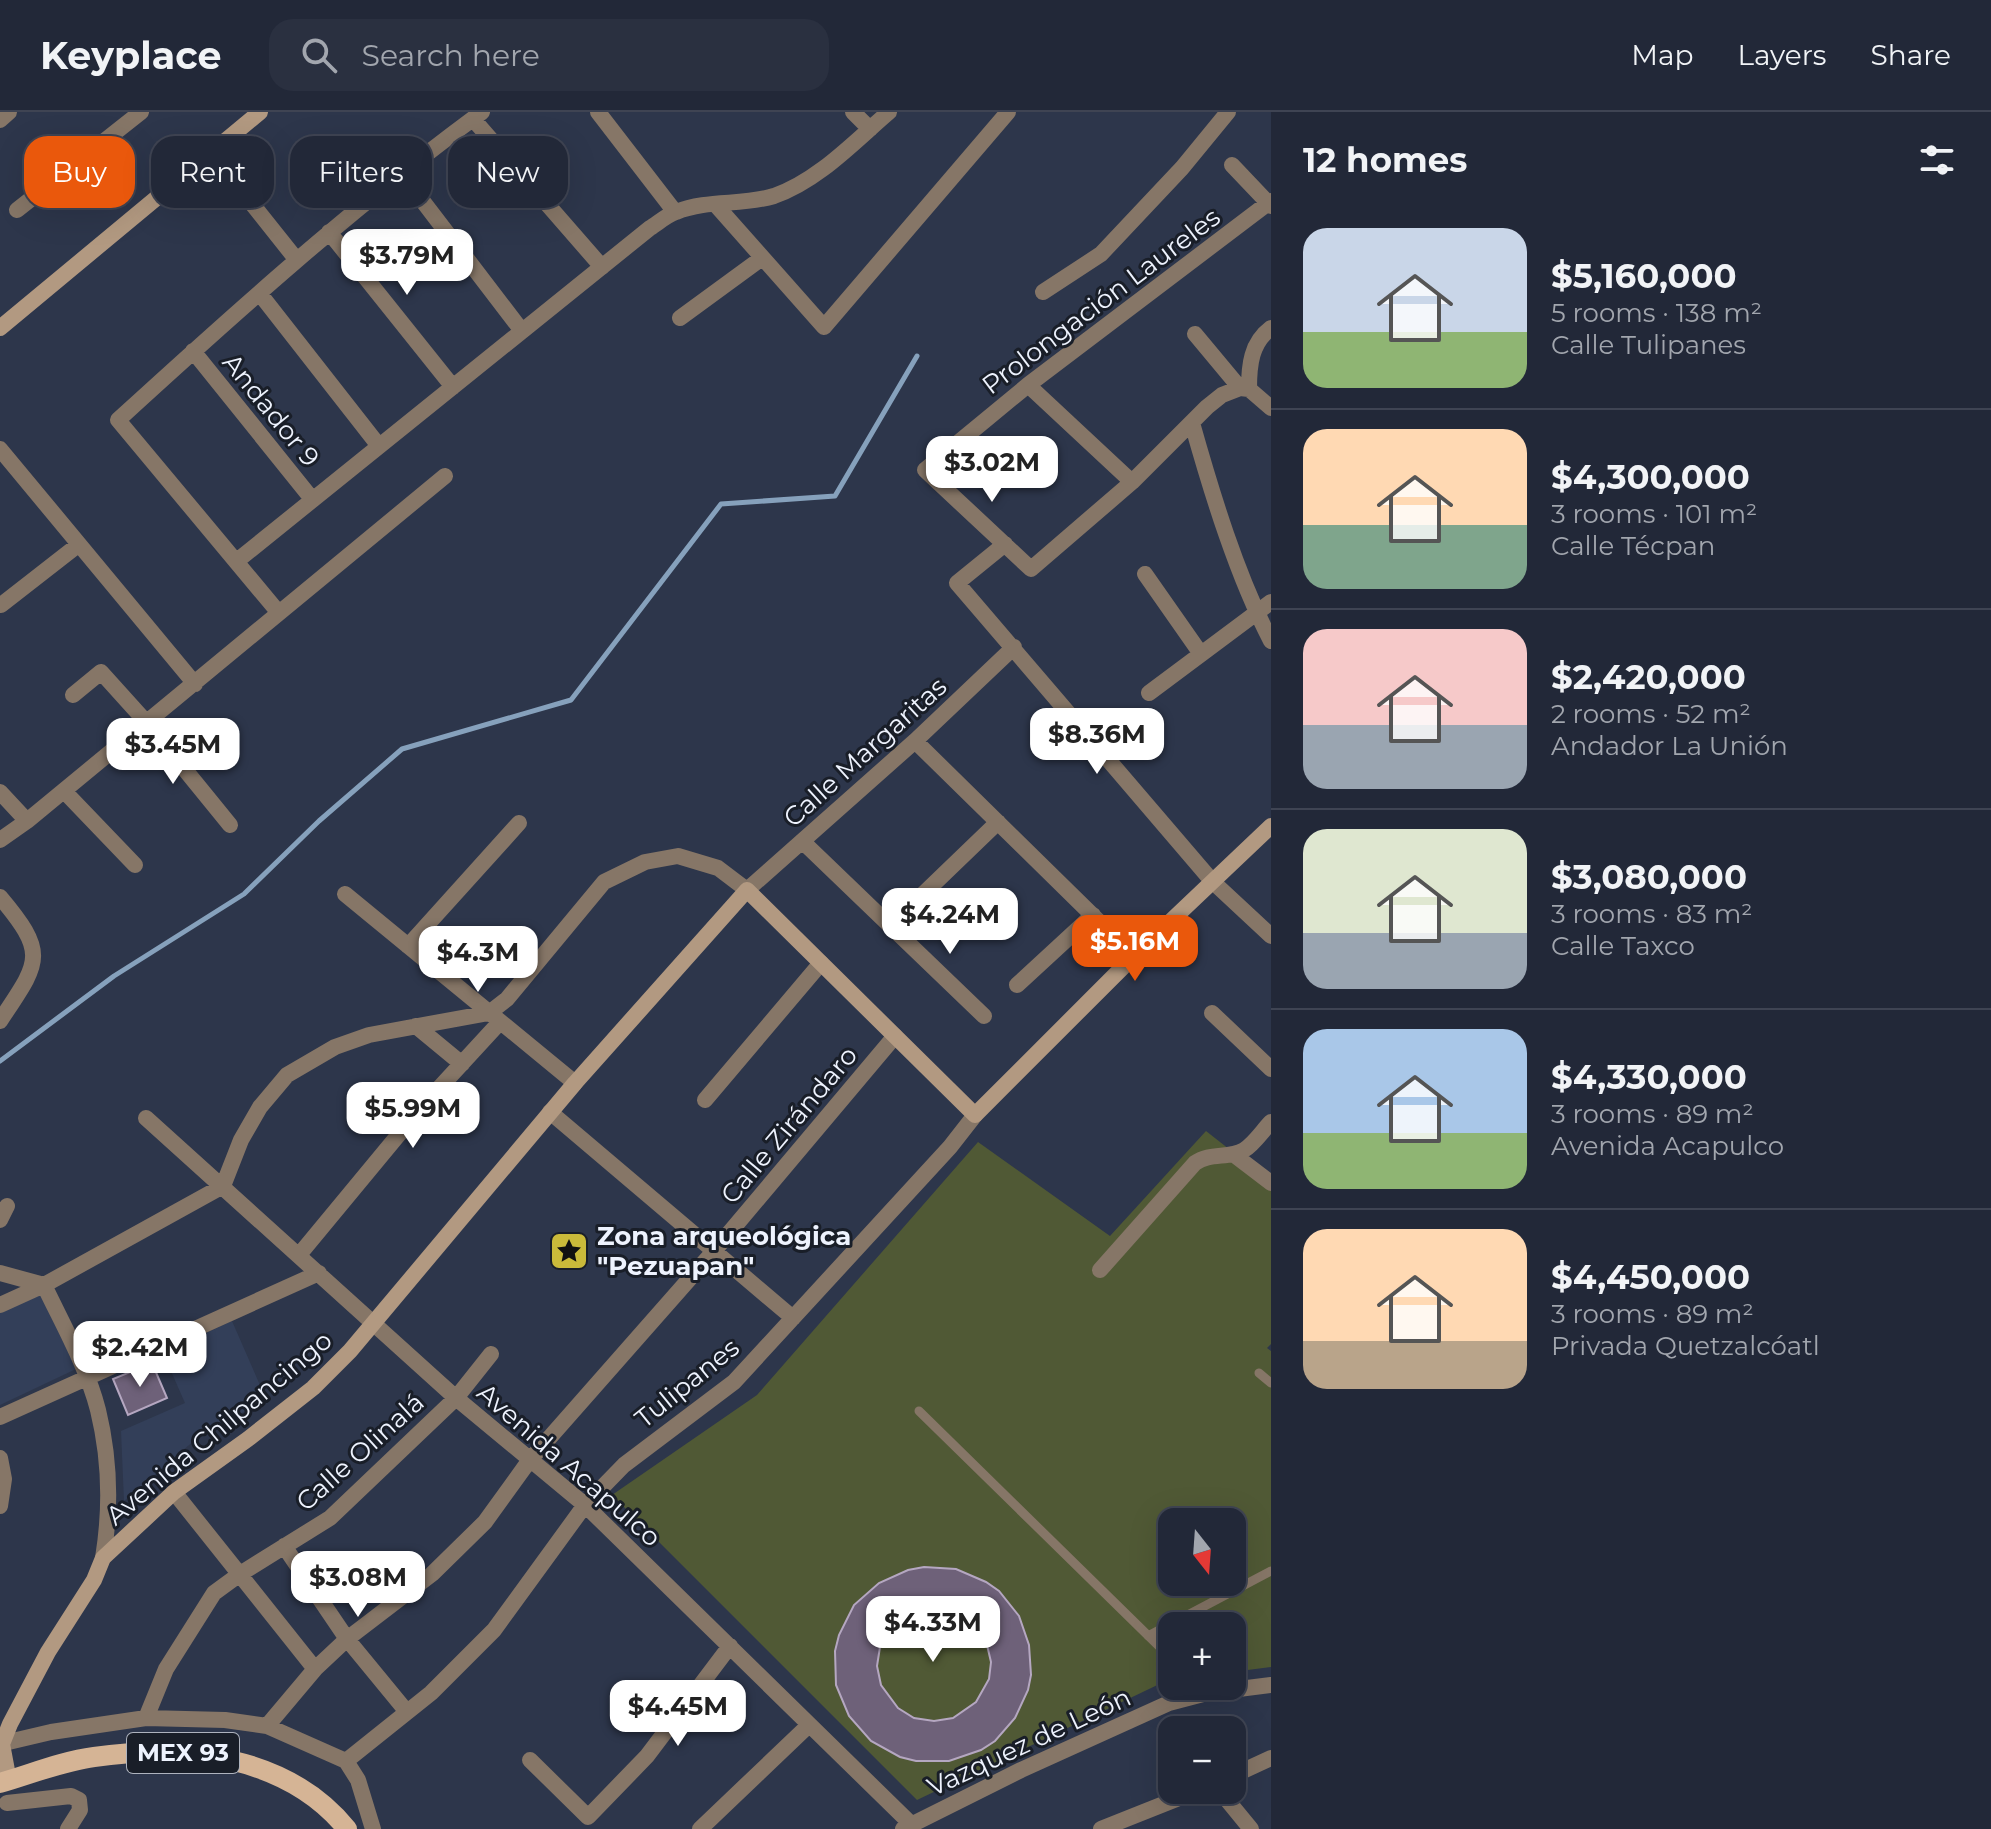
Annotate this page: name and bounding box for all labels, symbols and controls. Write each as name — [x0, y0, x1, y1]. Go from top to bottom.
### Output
search box — [269, 19, 829, 91]
text: Keyplace — [40, 32, 221, 79]
icon: search — [297, 33, 341, 77]
text: Search here — [361, 37, 540, 74]
text: Map — [1631, 38, 1694, 72]
text: Layers — [1738, 38, 1827, 72]
text: Share — [1871, 38, 1951, 72]
chip: Buy — [24, 136, 135, 208]
chip: Rent — [151, 136, 274, 208]
chip: Filters — [290, 136, 432, 208]
chip: New — [448, 136, 568, 208]
icon: filters — [1915, 138, 1959, 182]
text: 12 homes — [1303, 139, 1467, 181]
street label: Prolongación Laureles — [976, 201, 1226, 401]
pin: $3.79M — [342, 229, 472, 297]
text: $3.79M — [359, 239, 455, 271]
text: $5,160,000 — [1551, 255, 1737, 297]
icon: home — [1367, 260, 1463, 356]
text: 5 rooms · 138 m² — [1551, 297, 1762, 329]
text: Calle Tulipanes — [1551, 329, 1746, 361]
street label: Andador 9 — [216, 347, 326, 473]
pin: $3.02M — [927, 436, 1057, 504]
text: $3.02M — [944, 446, 1040, 478]
text: $4,300,000 — [1551, 456, 1750, 498]
icon: home — [1367, 461, 1463, 557]
text: 3 rooms · 101 m² — [1551, 498, 1757, 530]
text: Calle Técpan — [1551, 530, 1715, 562]
text: $2,420,000 — [1551, 656, 1746, 698]
icon: home — [1367, 661, 1463, 757]
street label: Calle Margaritas — [777, 670, 953, 834]
text: 2 rooms · 52 m² — [1551, 698, 1751, 730]
pin: $8.36M — [1032, 708, 1162, 776]
pin: $3.45M — [108, 718, 238, 786]
text: $8.36M — [1048, 718, 1146, 750]
text: $3.45M — [125, 728, 221, 760]
text: Andador La Unión — [1551, 730, 1788, 762]
text: $3,080,000 — [1551, 856, 1747, 898]
icon: home — [1367, 861, 1463, 957]
pin: $4.24M — [885, 888, 1015, 956]
text: $4.24M — [900, 898, 1000, 930]
text: 3 rooms · 83 m² — [1551, 898, 1752, 930]
pin: $5.16M — [1070, 915, 1200, 983]
text: $5.16M — [1090, 925, 1180, 957]
pin: $4.3M — [422, 926, 534, 994]
text: Calle Taxco — [1551, 930, 1695, 962]
text: $4.3M — [437, 936, 519, 968]
street label: Calle Zirándaro — [714, 1040, 864, 1210]
text: $4,330,000 — [1551, 1056, 1747, 1098]
icon: home — [1367, 1061, 1463, 1157]
pin: $5.99M — [348, 1082, 478, 1150]
text: $5.99M — [365, 1092, 461, 1124]
text: 3 rooms · 89 m² — [1551, 1098, 1754, 1130]
text: Avenida Acapulco — [1551, 1130, 1784, 1162]
place label: Zona arqueológica "Pezuapan" — [597, 1220, 851, 1282]
place icon: Zona arqueológica "Pezuapan" — [548, 1230, 590, 1272]
text: $4,450,000 — [1551, 1256, 1750, 1298]
icon: home — [1367, 1261, 1463, 1357]
text: 3 rooms · 89 m² — [1551, 1298, 1754, 1330]
pin: $2.42M — [75, 1321, 205, 1389]
street label: Avenida Chilpancingo — [99, 1324, 339, 1532]
text: Privada Quetzalcóatl — [1551, 1330, 1820, 1362]
text: $2.42M — [91, 1331, 189, 1363]
street label: Tulipanes — [628, 1331, 746, 1435]
street label: Avenida Acapulco — [471, 1376, 667, 1554]
street label: Calle Olinalá — [289, 1386, 431, 1518]
north arrow — [1158, 1508, 1246, 1596]
map controls — [1158, 1508, 1246, 1804]
pin: $3.08M — [293, 1551, 423, 1619]
text: $3.08M — [309, 1561, 407, 1593]
pin: $4.33M — [868, 1596, 998, 1664]
text: $4.33M — [884, 1606, 982, 1638]
button: + — [1158, 1612, 1246, 1700]
pin: $4.45M — [613, 1680, 743, 1748]
street label: Vazquez de León — [922, 1681, 1136, 1803]
text: $4.45M — [628, 1690, 728, 1722]
button: − — [1158, 1716, 1246, 1804]
road number: MEX 93 — [127, 1733, 239, 1773]

